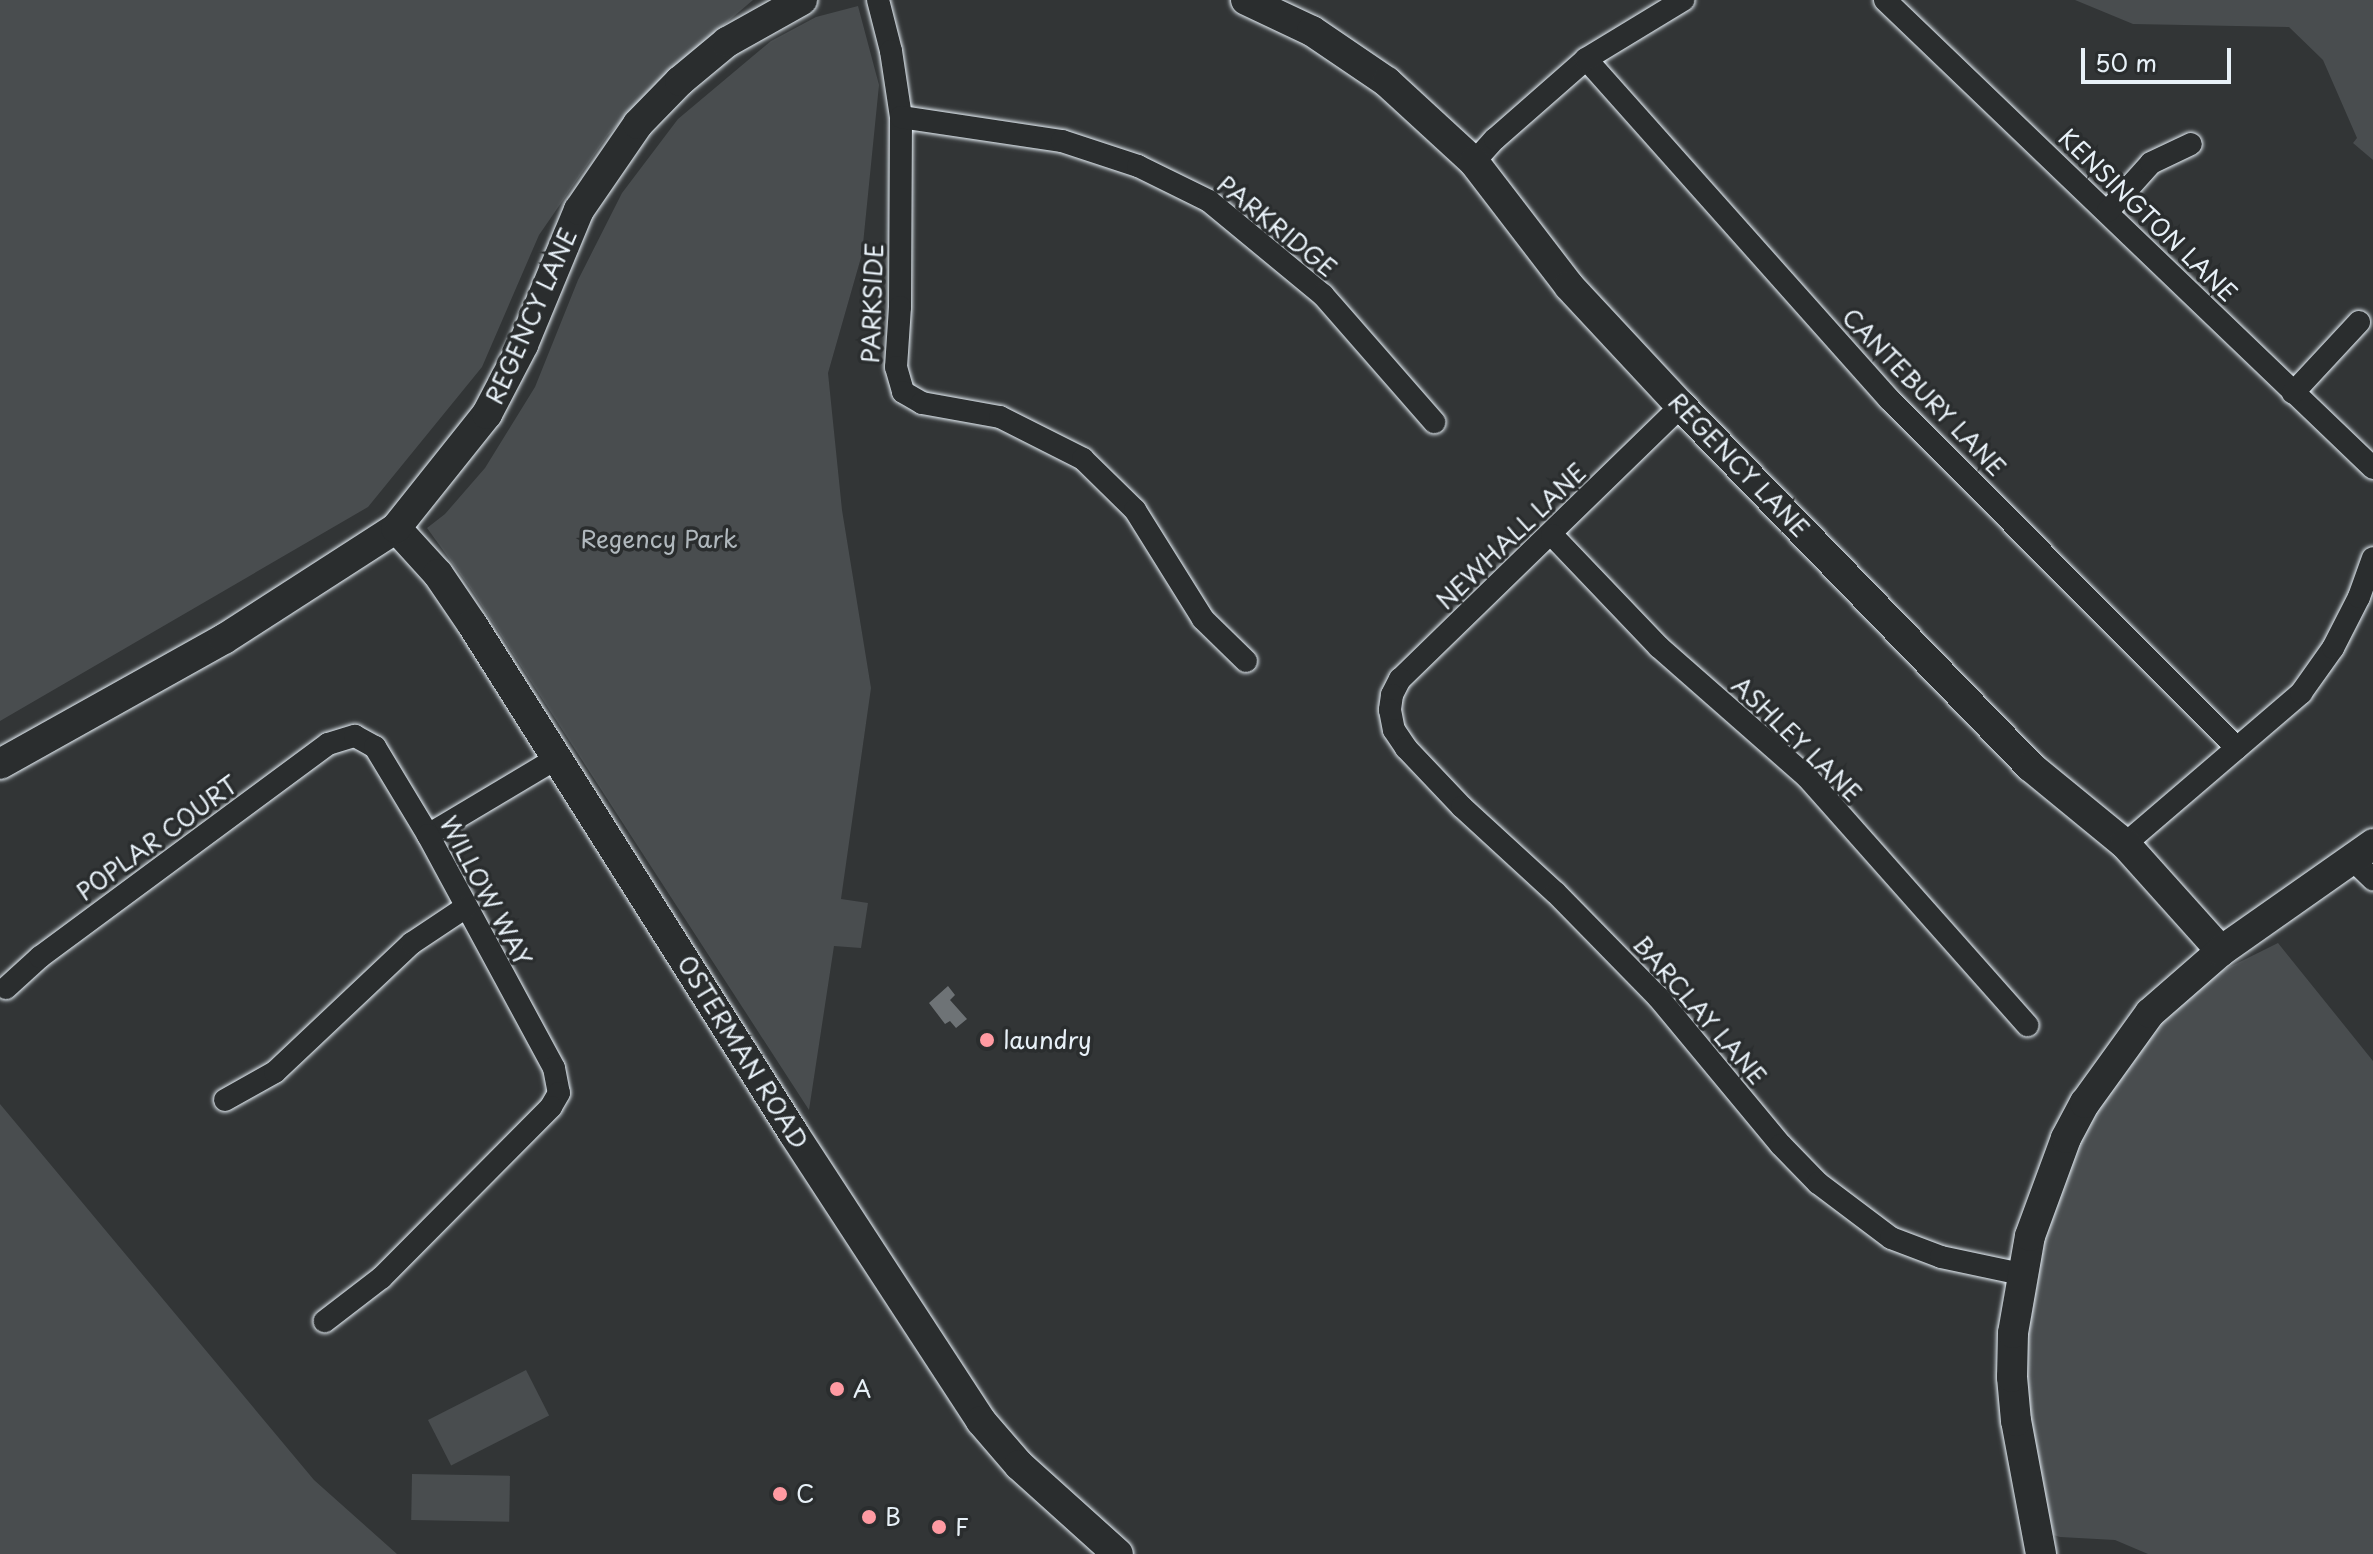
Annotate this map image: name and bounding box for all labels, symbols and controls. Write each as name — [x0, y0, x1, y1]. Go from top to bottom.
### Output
scale bar — [2085, 32, 2235, 82]
text: 50 m — [2095, 44, 2157, 80]
street label: KENSINGTON LANE — [2053, 122, 2243, 308]
street label: PARKRIDGE — [1212, 169, 1342, 283]
street label: REGENCY LANE — [479, 224, 583, 408]
street label: PARKSIDE — [856, 242, 888, 364]
street label: CANTEBURY LANE — [1836, 301, 2012, 483]
street label: REGENCY LANE — [1663, 387, 1815, 543]
street label: NEWHALL LANE — [1430, 457, 1592, 615]
park label: Regency Park — [581, 525, 737, 553]
street label: ASHLEY LANE — [1726, 670, 1868, 808]
street label: POPLAR COURT — [71, 770, 243, 906]
street label: WILLOW WAY — [434, 810, 538, 972]
street label: BARCLAY LANE — [1627, 930, 1773, 1090]
street label: OSTERMAN ROAD — [673, 951, 813, 1153]
place label: laundry — [1003, 1026, 1092, 1054]
marker: laundry — [978, 1031, 996, 1049]
place label: A — [853, 1375, 871, 1403]
marker: A — [828, 1380, 846, 1398]
place label: C — [796, 1480, 815, 1508]
marker: C — [771, 1485, 789, 1503]
place label: B — [885, 1503, 901, 1531]
marker: B — [860, 1508, 878, 1526]
place label: F — [955, 1513, 969, 1541]
marker: F — [930, 1518, 948, 1536]

